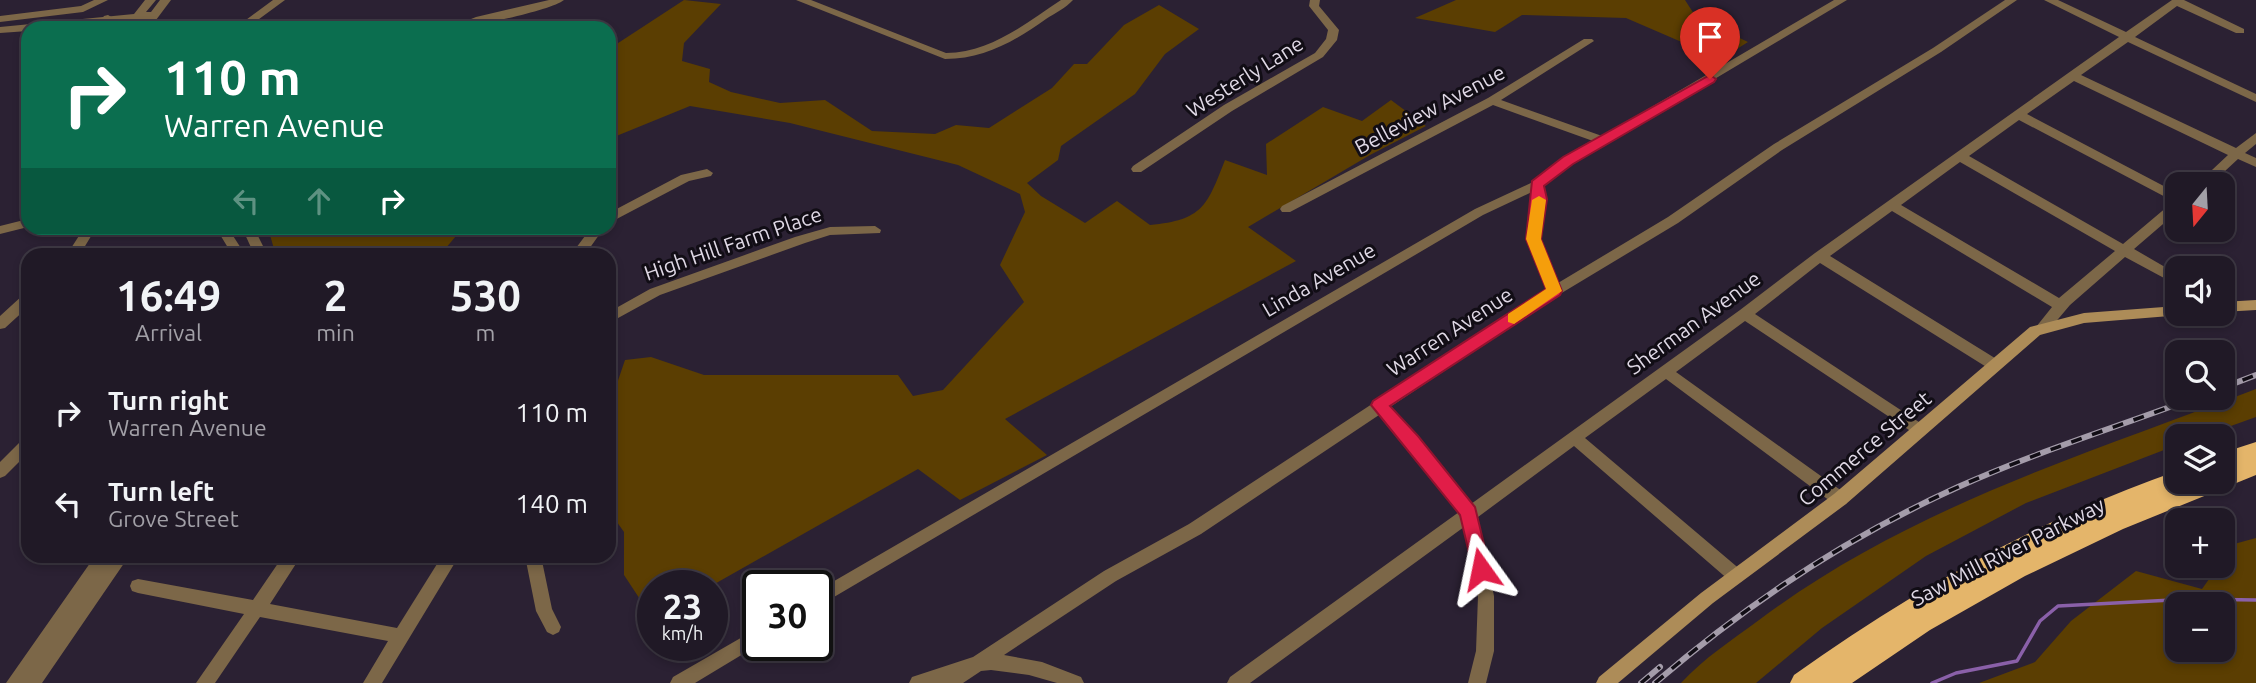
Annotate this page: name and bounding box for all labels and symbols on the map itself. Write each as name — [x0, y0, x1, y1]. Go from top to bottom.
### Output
pin — [1680, 7, 1740, 79]
street label: Westerly Lane — [1182, 31, 1307, 122]
street label: Belleview Avenue — [1350, 59, 1509, 159]
north arrow — [2165, 172, 2235, 242]
street label: High Hill Farm Place — [641, 201, 825, 285]
street label: Linda Avenue — [1258, 237, 1379, 321]
street label: Sherman Avenue — [1622, 266, 1765, 379]
street label: Warren Avenue — [1382, 282, 1517, 381]
street label: Commerce Street — [1793, 386, 1936, 511]
street label: Saw Mill River Parkway — [1907, 492, 2108, 610]
position arrow — [1444, 532, 1518, 606]
speed limit sign: 30 — [742, 570, 833, 661]

